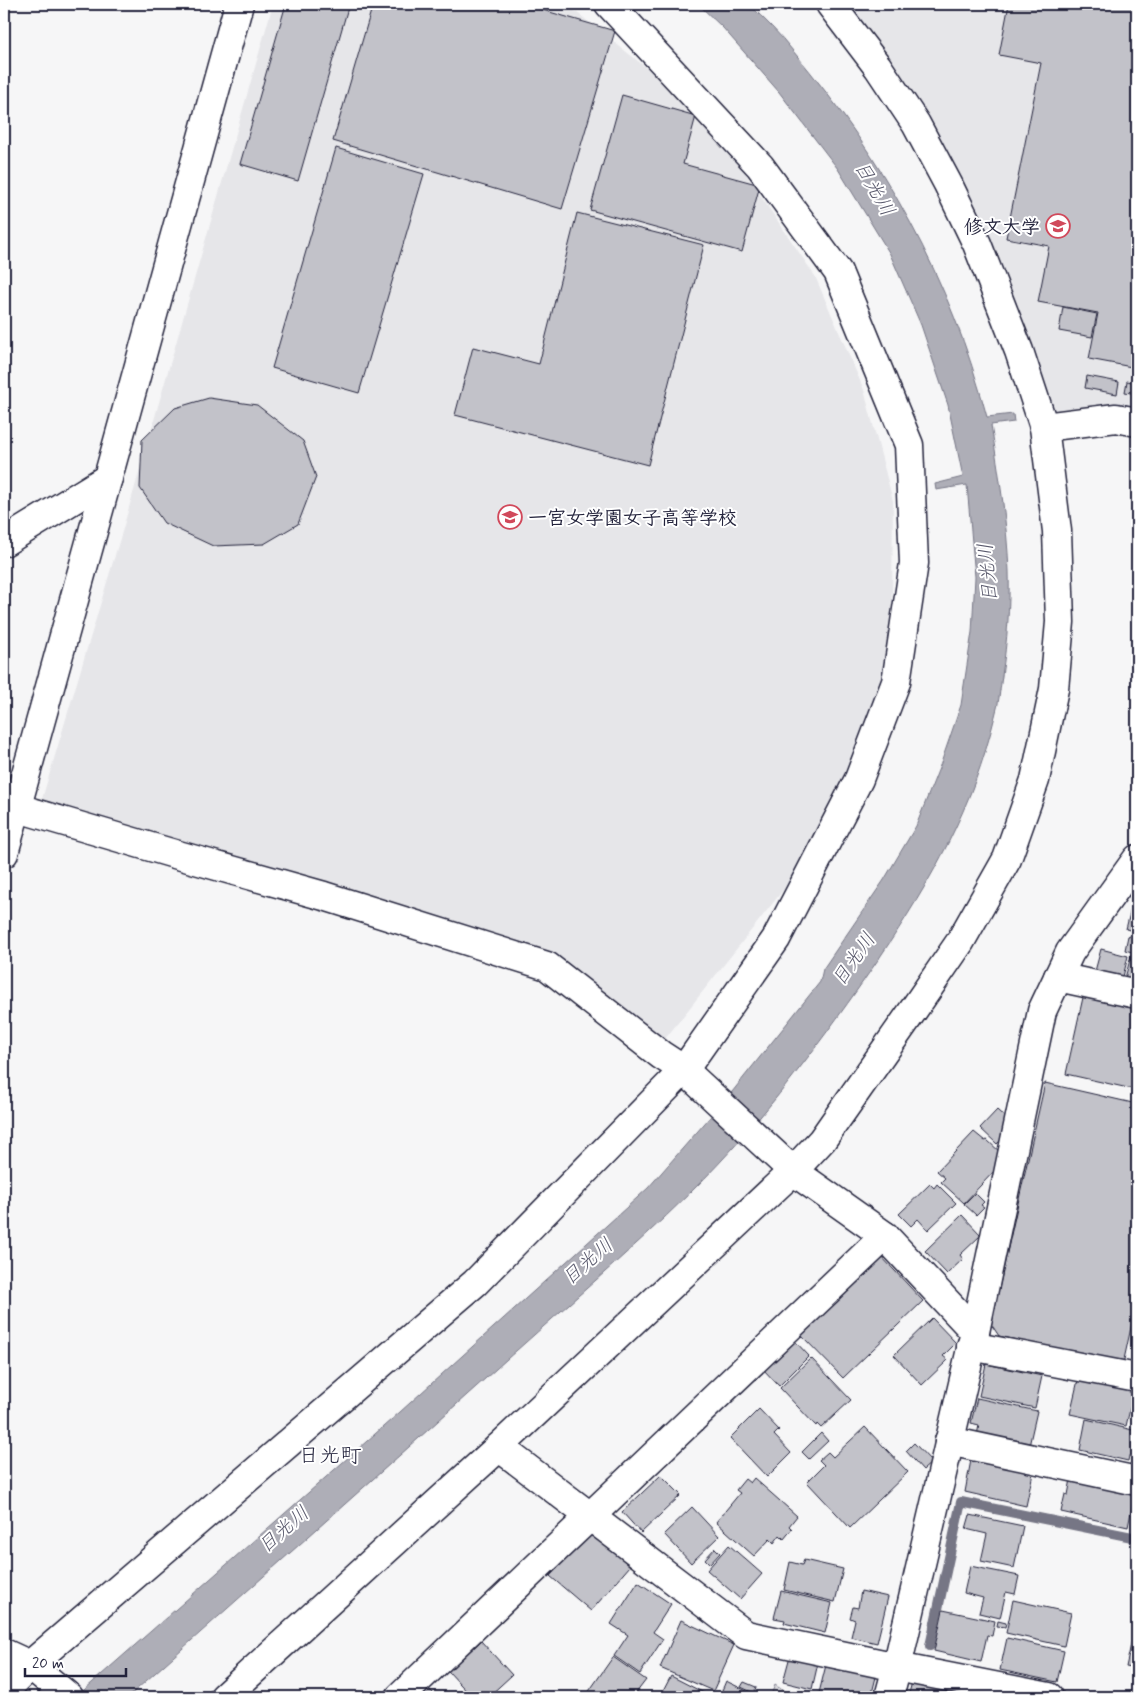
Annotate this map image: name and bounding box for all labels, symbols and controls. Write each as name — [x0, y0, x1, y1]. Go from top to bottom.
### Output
water label: 日光川 — [847, 156, 900, 221]
school or university icon: 修文大学 — [1045, 213, 1071, 239]
place label: 修文大学 — [964, 215, 1040, 240]
school or university icon: 一宮女学園女子高等学校 — [497, 504, 523, 530]
place label: 一宮女学園女子高等学校 — [528, 506, 737, 531]
water label: 日光川 — [972, 542, 1005, 604]
water label: 日光川 — [826, 928, 882, 992]
water label: 日光川 — [556, 1232, 619, 1292]
district label: 日光町 — [299, 1442, 362, 1470]
water label: 日光川 — [252, 1500, 315, 1560]
scale bar — [25, 1646, 126, 1678]
text: 20 m — [32, 1654, 64, 1674]

